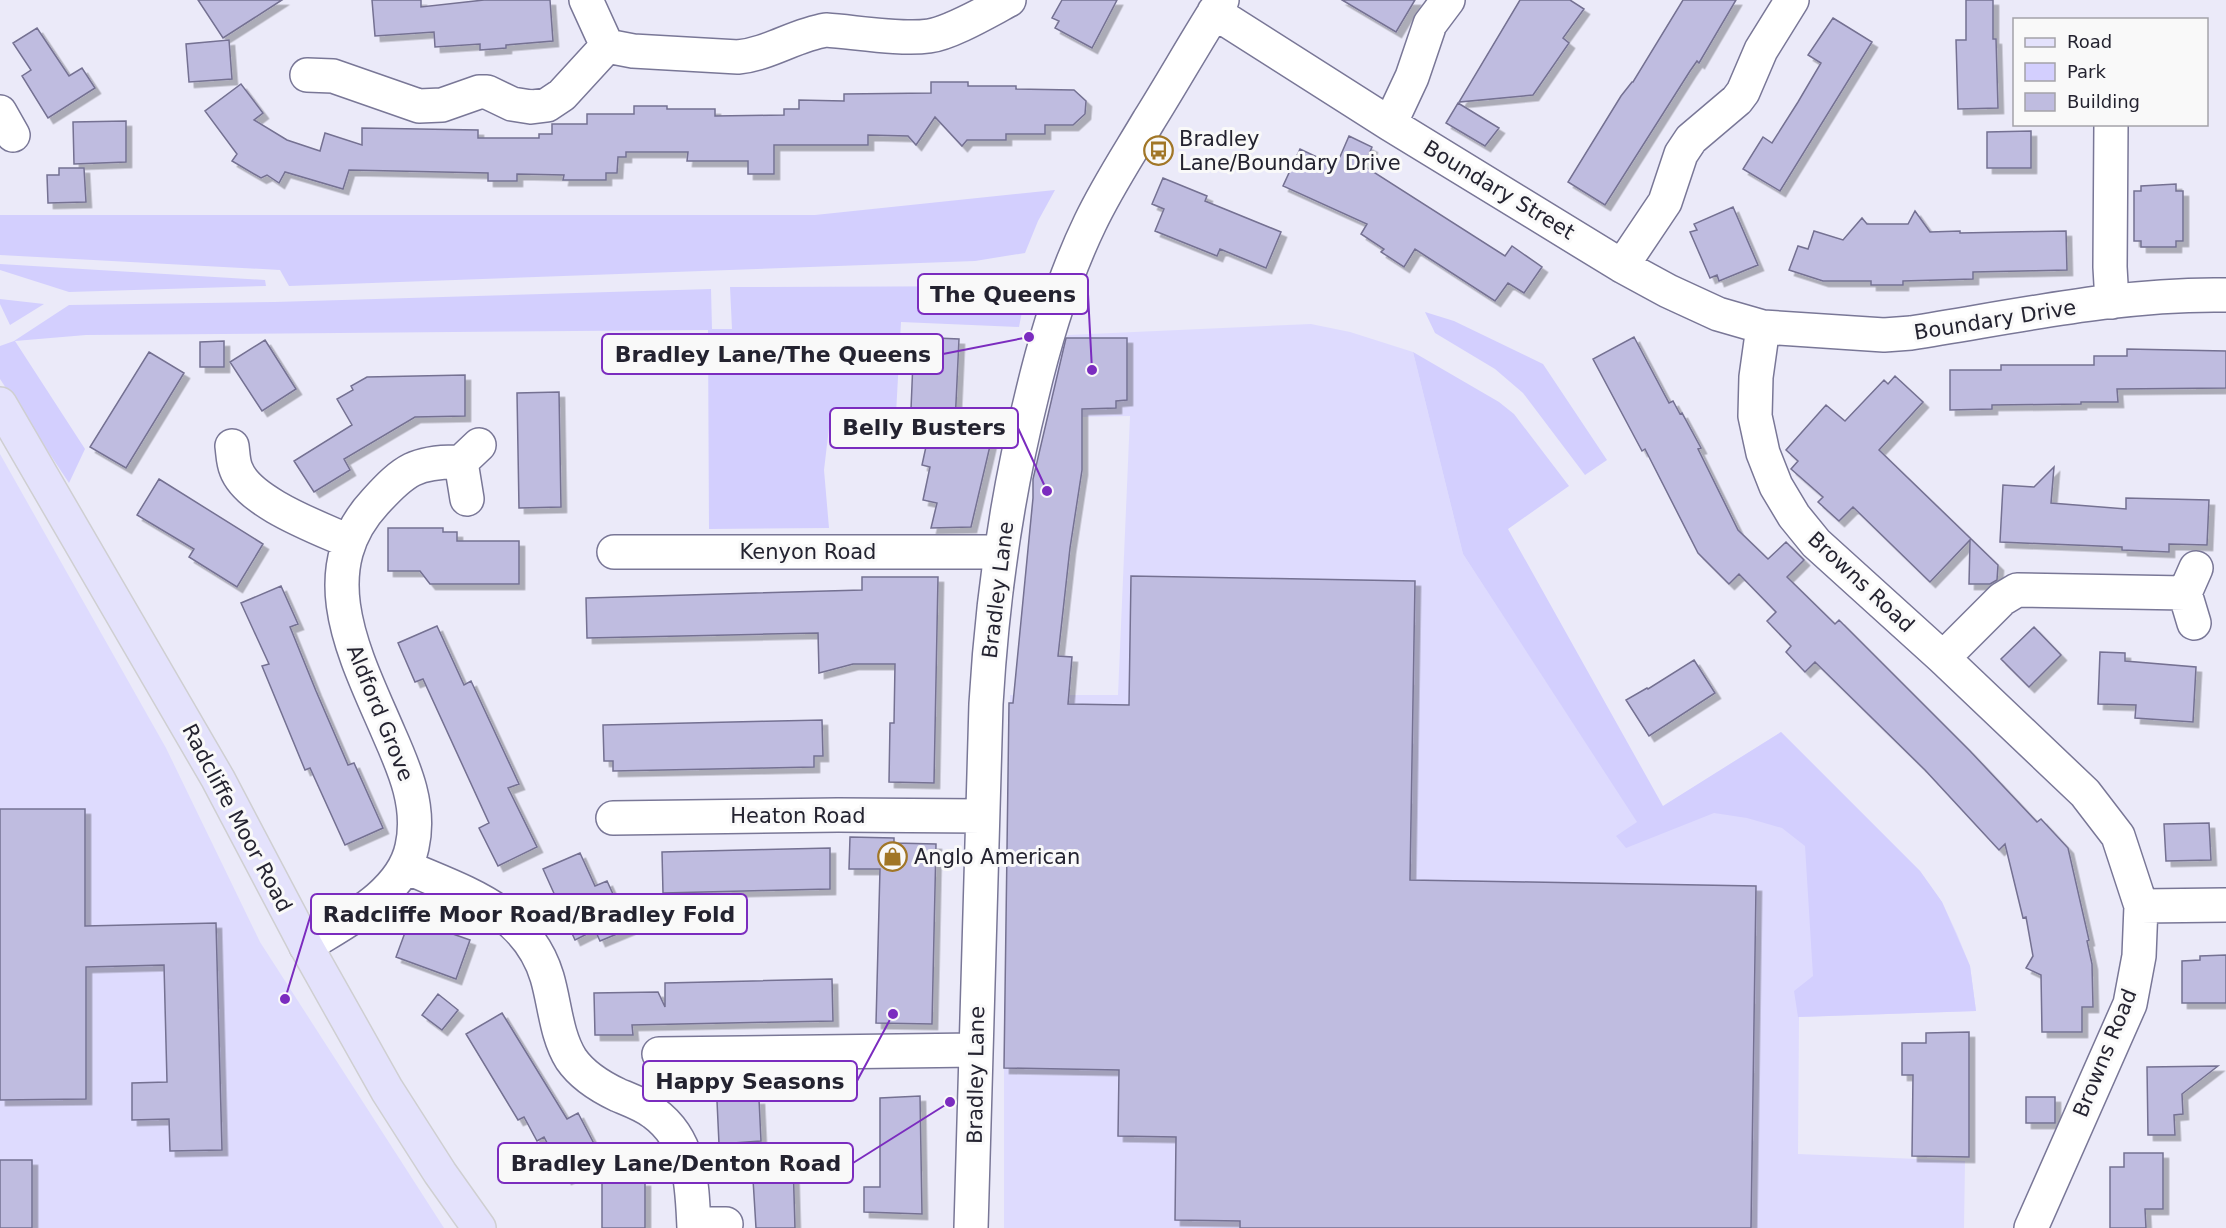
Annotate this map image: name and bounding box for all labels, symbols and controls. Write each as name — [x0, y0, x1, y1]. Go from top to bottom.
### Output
legend — [2013, 18, 2208, 126]
text: Road — [2067, 31, 2112, 52]
text: Park — [2067, 61, 2106, 82]
text: Building — [2067, 91, 2140, 112]
place label: Bradley Lane/Boundary Drive — [1179, 127, 1401, 175]
bus stop icon: Bradley Lane/Boundary Drive — [1142, 135, 1174, 167]
street label: Boundary Street — [1419, 136, 1579, 244]
callout: The Queens — [918, 274, 1088, 314]
text: The Queens — [930, 282, 1076, 307]
street label: Boundary Drive — [1912, 295, 2078, 345]
callout: Bradley Lane/The Queens — [602, 334, 943, 374]
text: Bradley Lane/The Queens — [615, 342, 931, 367]
callout: Belly Busters — [830, 408, 1018, 448]
text: Belly Busters — [842, 415, 1006, 440]
street label: Bradley Lane — [978, 520, 1018, 660]
street label: Browns Road — [1803, 527, 1919, 637]
street label: Kenyon Road — [740, 540, 876, 564]
street label: Aldford Grove — [342, 641, 418, 785]
street label: Radcliffe Moor Road — [177, 720, 297, 916]
street label: Heaton Road — [730, 804, 866, 828]
shop icon: Anglo American — [877, 841, 909, 873]
place label: Anglo American — [914, 845, 1080, 869]
callout: Radcliffe Moor Road/Bradley Fold — [311, 894, 747, 934]
text: Radcliffe Moor Road/Bradley Fold — [323, 902, 735, 927]
street label: Browns Road — [2068, 985, 2142, 1121]
street label: Bradley Lane — [963, 1006, 989, 1144]
callout: Happy Seasons — [643, 1061, 857, 1101]
text: Happy Seasons — [655, 1069, 845, 1094]
callout: Bradley Lane/Denton Road — [498, 1143, 853, 1183]
text: Bradley Lane/Denton Road — [511, 1151, 841, 1176]

